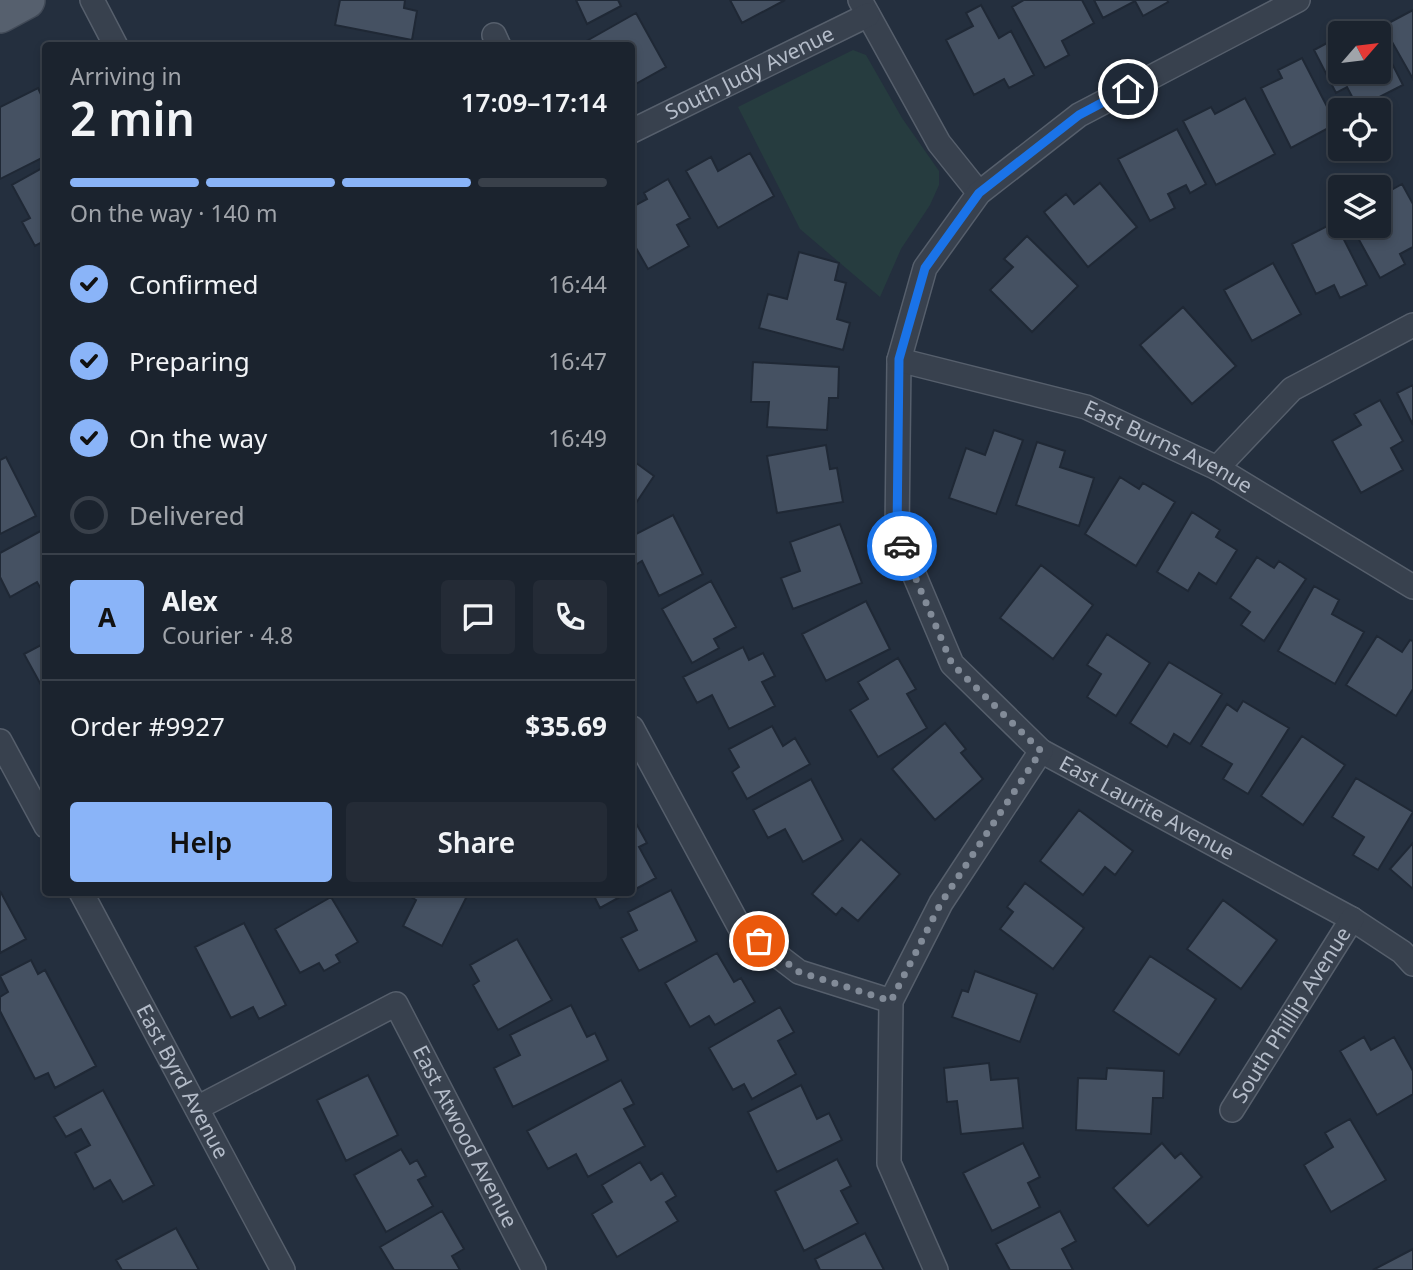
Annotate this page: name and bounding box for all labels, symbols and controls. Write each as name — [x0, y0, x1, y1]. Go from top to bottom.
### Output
street label: South Judy Avenue — [660, 19, 838, 126]
north arrow — [1328, 21, 1391, 84]
map controls — [1328, 21, 1391, 238]
pin — [1098, 59, 1158, 119]
text: Arriving in — [70, 60, 182, 92]
icon: home — [1109, 70, 1147, 108]
text: 17:09–17:14 — [461, 84, 607, 120]
text: 2 min — [70, 87, 195, 149]
button: locate — [1328, 98, 1391, 161]
button: layers — [1328, 175, 1391, 238]
text: On the way · 140 m — [70, 197, 277, 229]
icon: check — [70, 265, 108, 303]
text: Confirmed — [129, 266, 259, 302]
text: 16:44 — [548, 268, 607, 300]
icon: check — [70, 342, 108, 380]
text: Preparing — [129, 343, 250, 379]
text: 16:47 — [548, 345, 607, 377]
street label: East Burns Avenue — [1080, 393, 1258, 499]
icon: check — [70, 419, 108, 457]
text: On the way — [129, 420, 267, 456]
text: 16:49 — [548, 422, 607, 454]
text: Delivered — [129, 497, 245, 533]
courier — [867, 511, 937, 581]
icon: car — [883, 527, 921, 565]
button: chat — [441, 580, 515, 654]
button: phone — [533, 580, 607, 654]
text: Alex — [162, 583, 218, 619]
text: A — [98, 599, 116, 635]
text: Courier · 4.8 — [162, 619, 293, 651]
text: Order #9927 — [70, 708, 225, 744]
text: $35.69 — [525, 708, 607, 744]
street label: East Laurite Avenue — [1055, 749, 1240, 866]
button: Help — [70, 802, 332, 882]
button: Share — [346, 802, 607, 882]
pin — [729, 911, 789, 971]
street label: South Phillip Avenue — [1225, 921, 1357, 1108]
icon: bag — [740, 922, 778, 960]
street label: East Byrd Avenue — [130, 999, 236, 1163]
street label: East Atwood Avenue — [407, 1040, 525, 1232]

